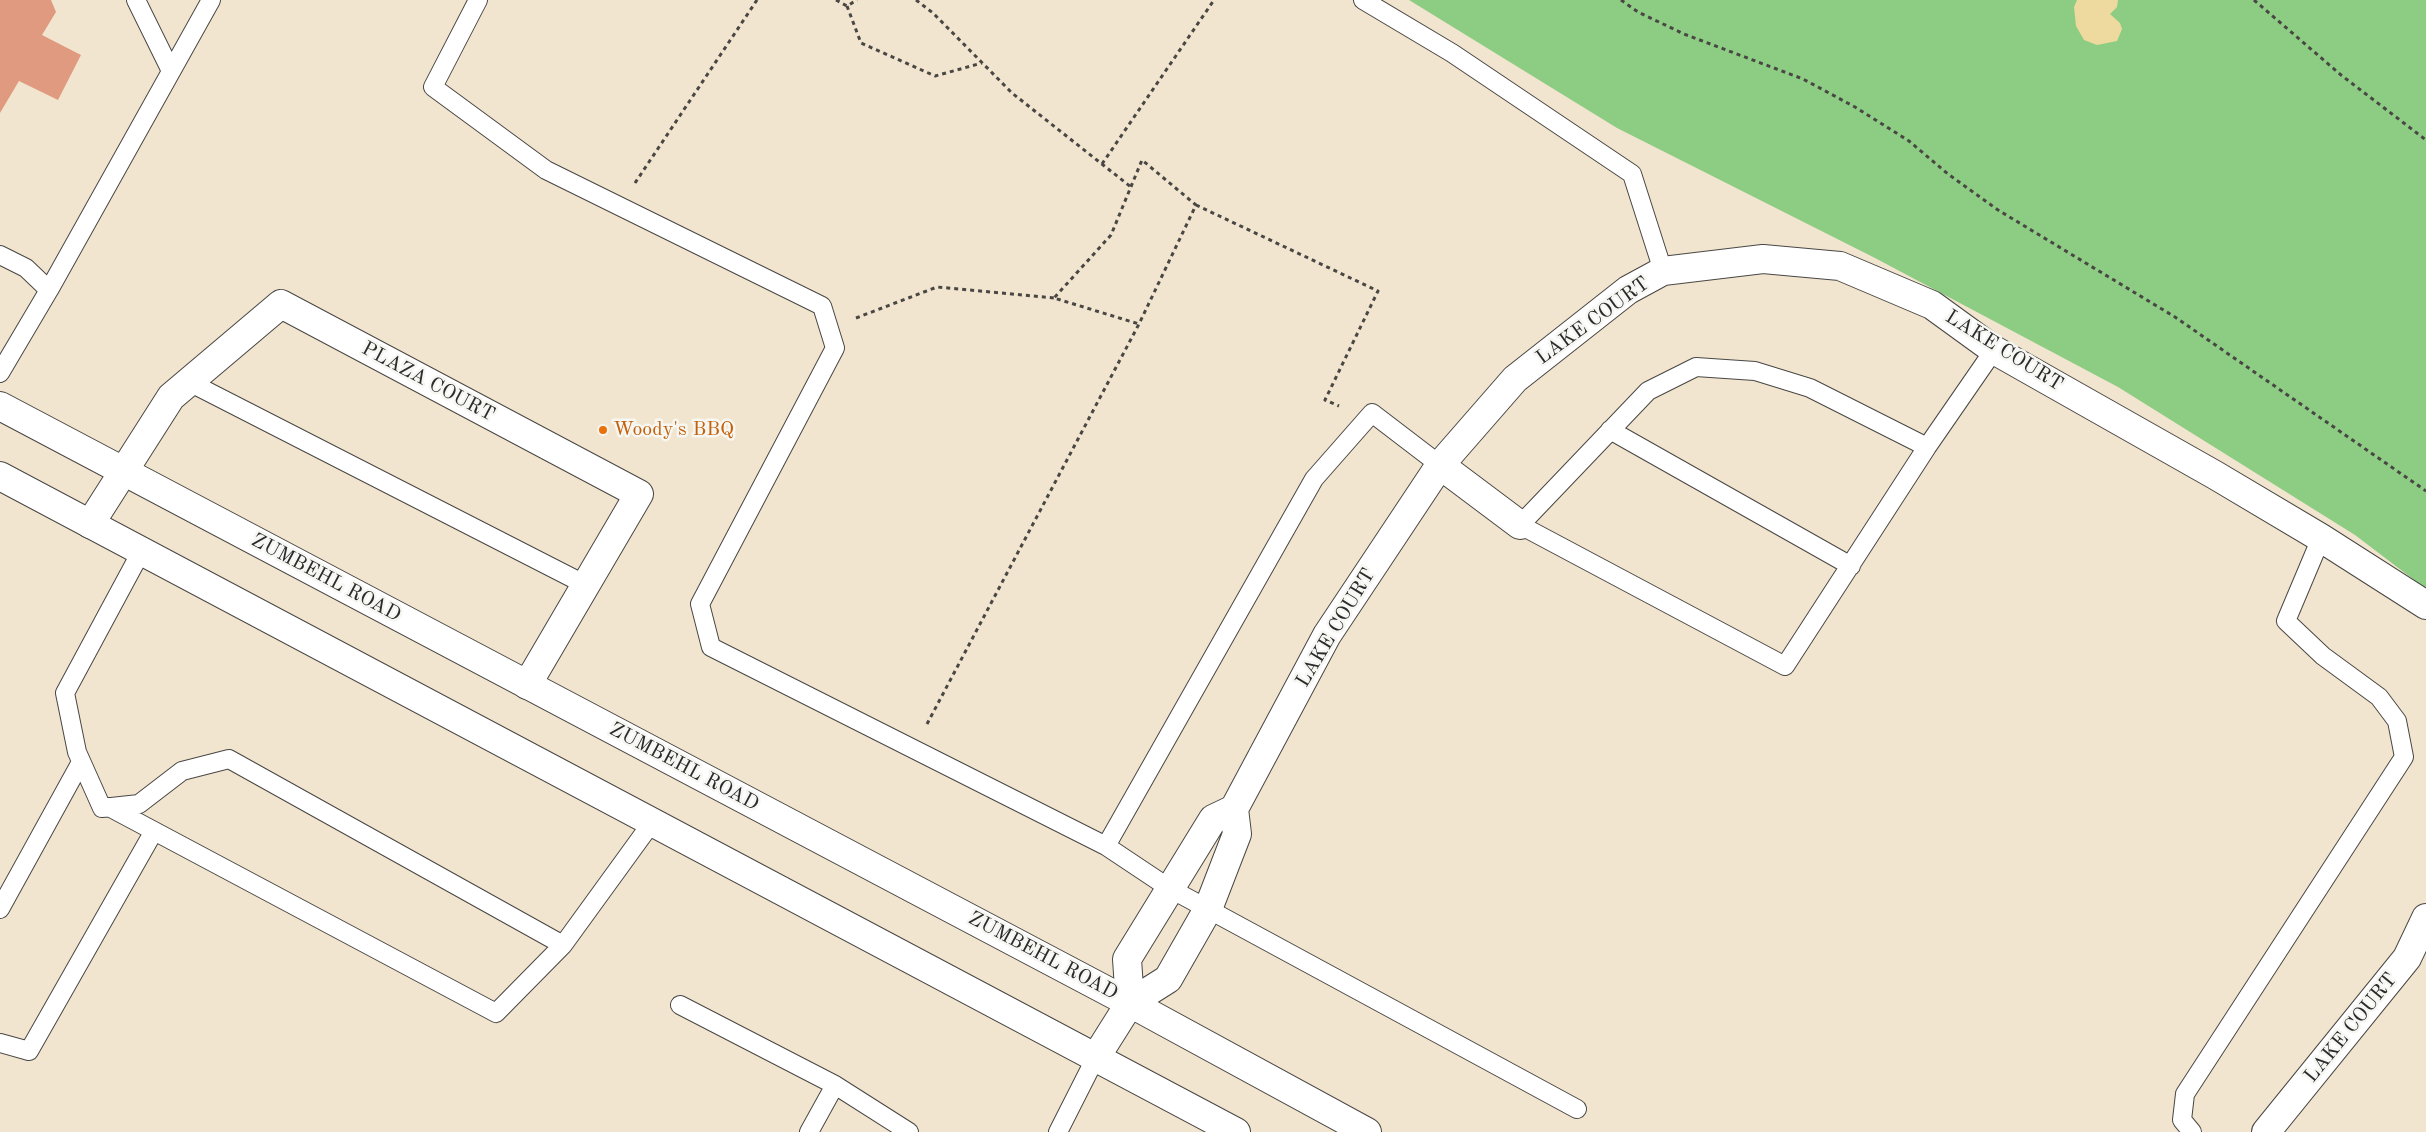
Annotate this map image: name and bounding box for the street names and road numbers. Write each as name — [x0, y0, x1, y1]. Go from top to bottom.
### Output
street label: LAKE COURT — [1532, 272, 1654, 370]
street label: LAKE COURT — [1941, 305, 2067, 397]
street label: PLAZA COURT — [357, 337, 499, 427]
street label: ZUMBEHL ROAD — [247, 528, 405, 628]
street label: LAKE COURT — [1291, 564, 1381, 692]
street label: ZUMBEHL ROAD — [605, 717, 763, 817]
street label: ZUMBEHL ROAD — [964, 906, 1122, 1006]
street label: LAKE COURT — [2299, 968, 2403, 1088]

